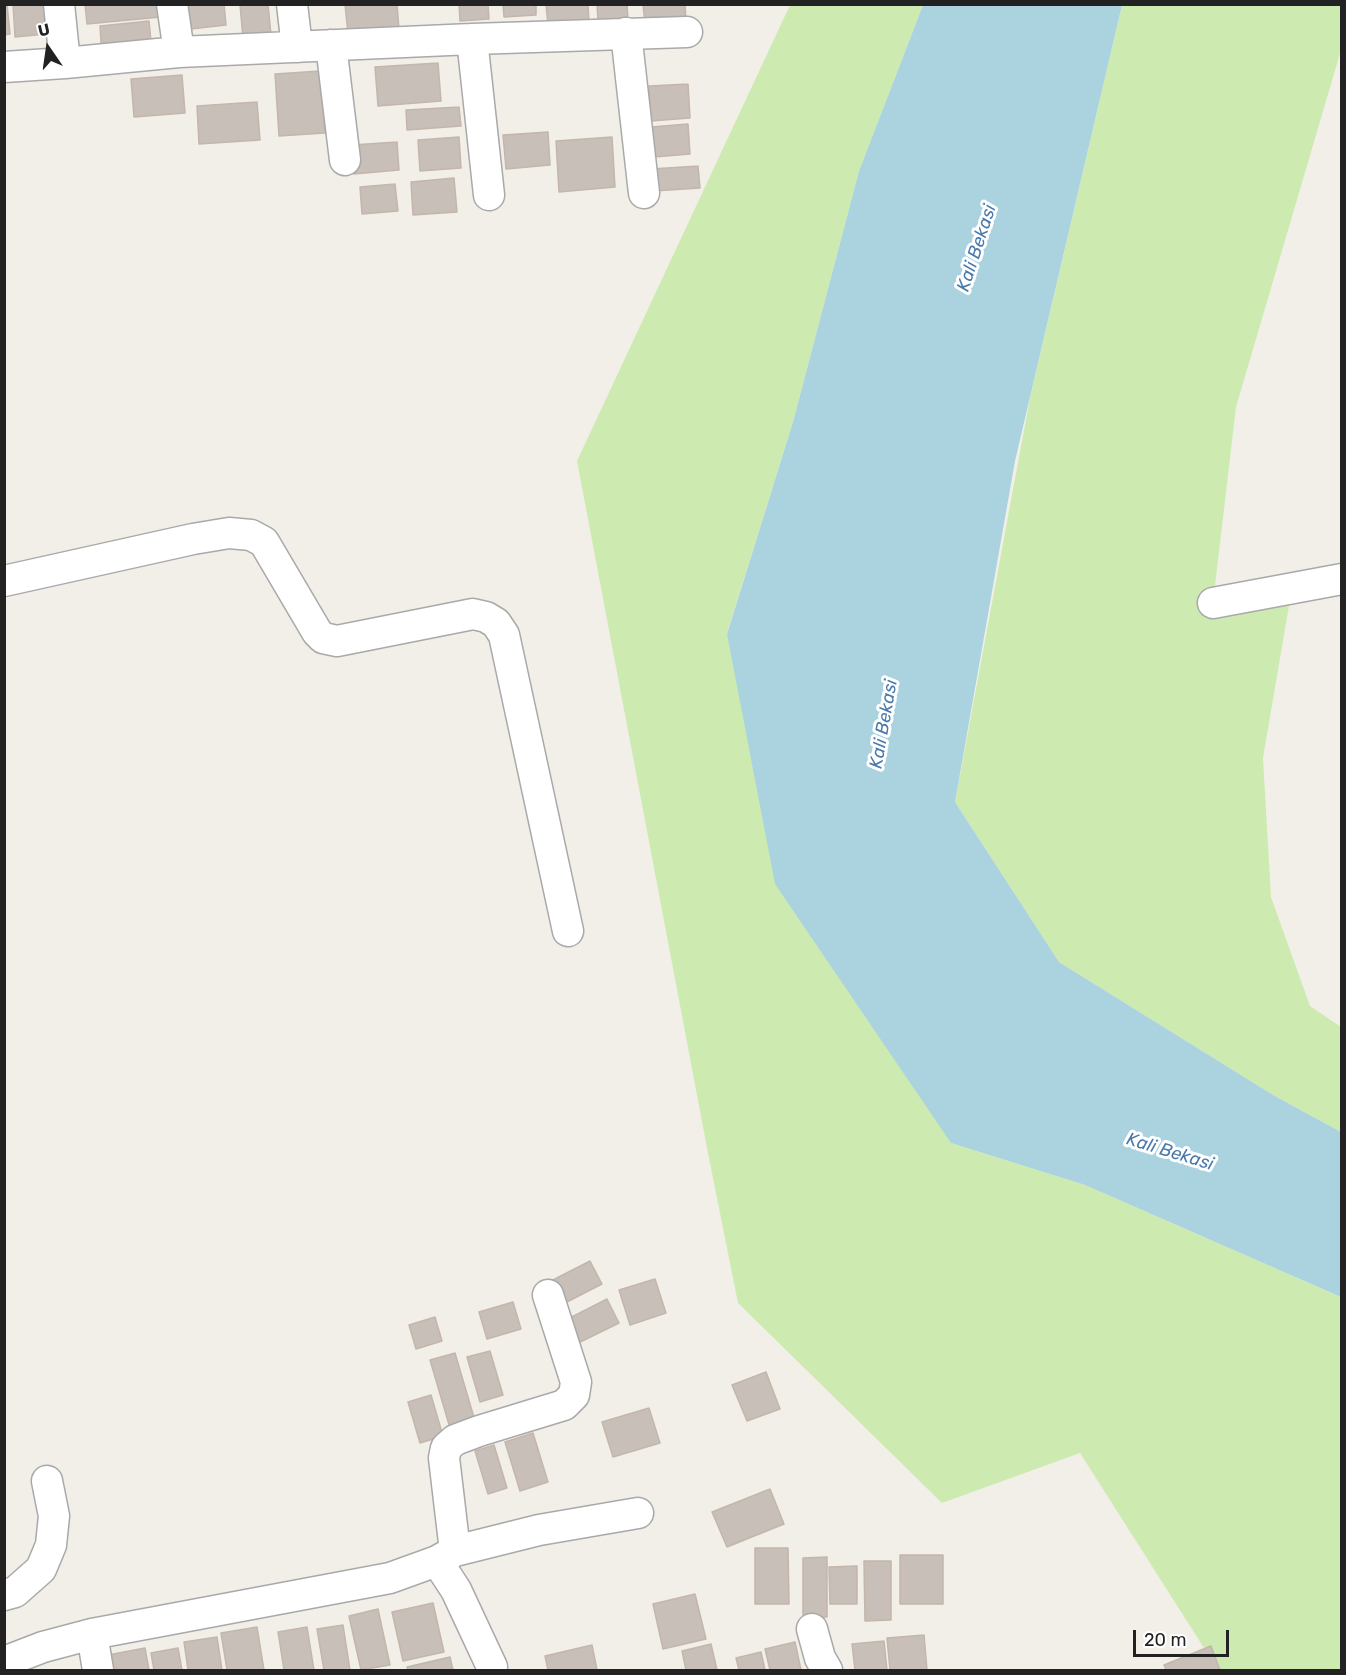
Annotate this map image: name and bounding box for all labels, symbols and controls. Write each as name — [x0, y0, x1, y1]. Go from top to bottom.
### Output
north arrow — [18, 18, 78, 78]
text: U — [36, 19, 52, 41]
water label: Kali Bekasi — [953, 202, 1001, 294]
water label: Kali Bekasi — [866, 678, 902, 770]
water label: Kali Bekasi — [1124, 1129, 1216, 1175]
scale bar — [1136, 1618, 1232, 1656]
text: 20 m — [1144, 1629, 1186, 1651]

